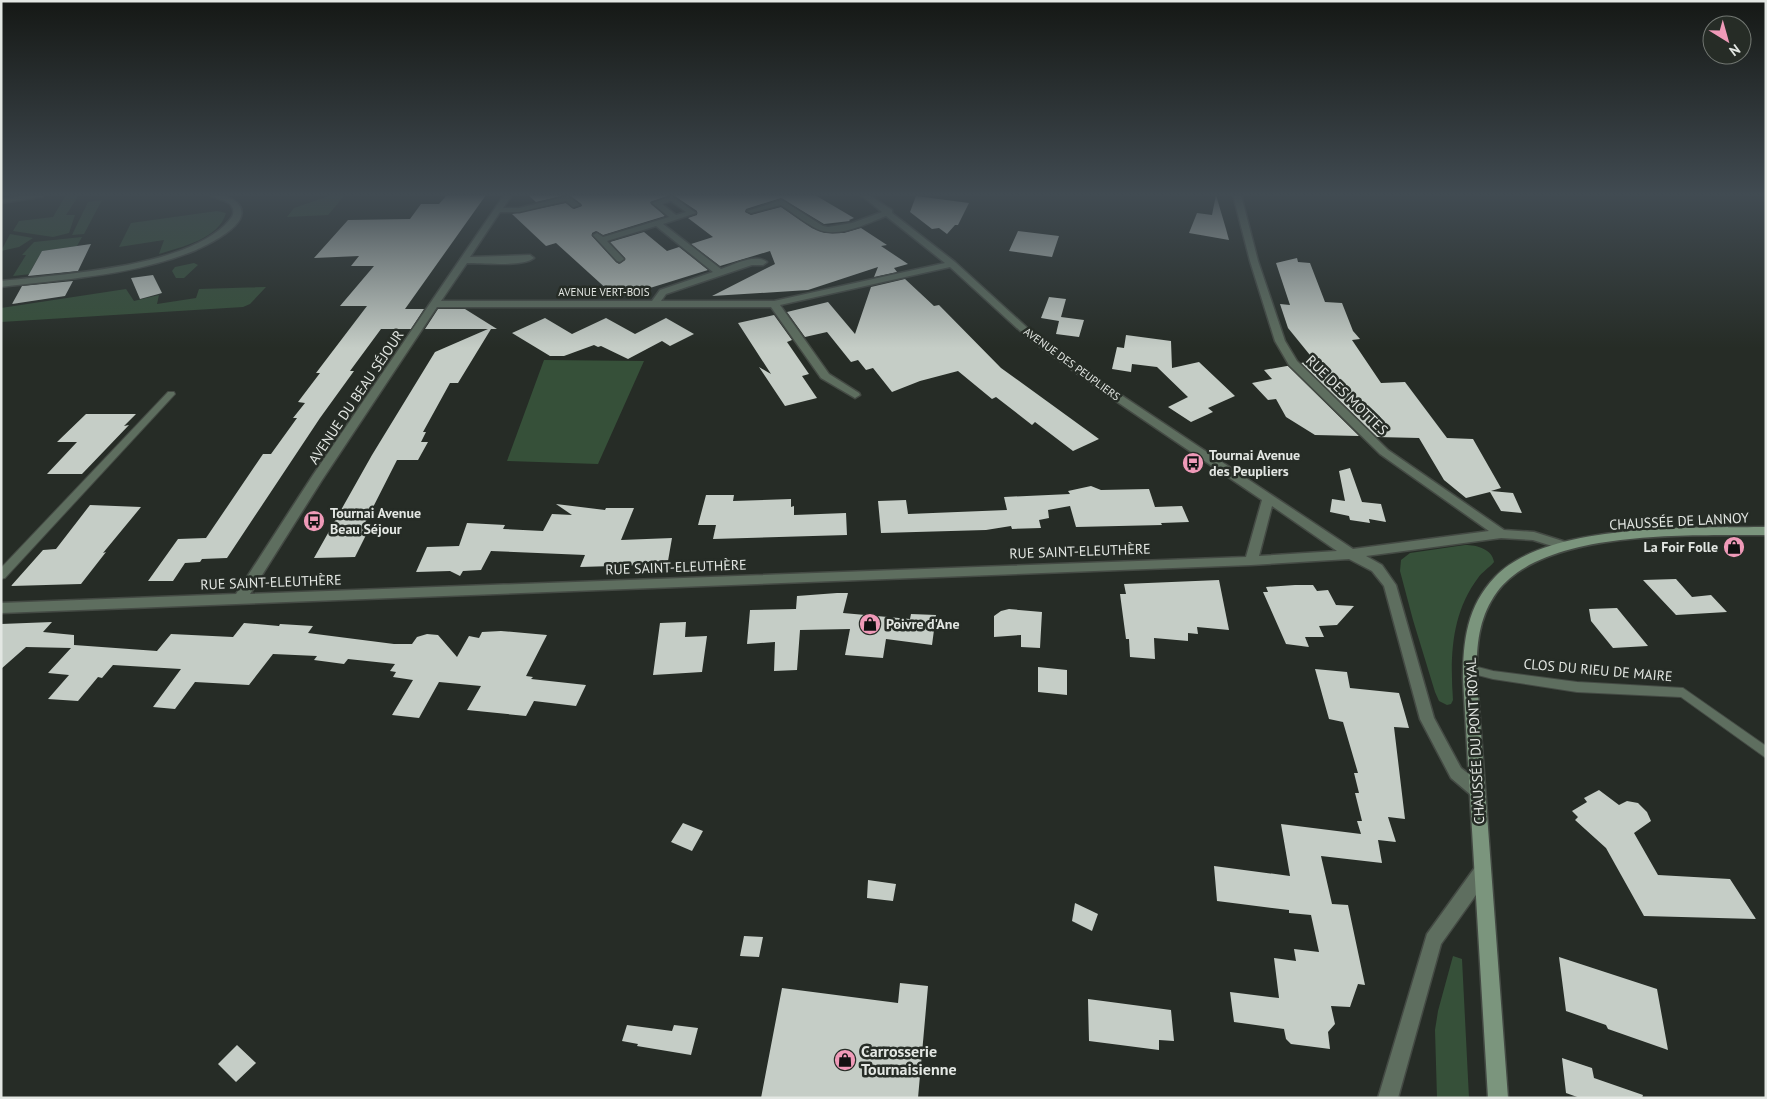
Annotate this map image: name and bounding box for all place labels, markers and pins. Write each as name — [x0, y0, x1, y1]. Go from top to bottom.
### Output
place label: Tournai Avenue des Peupliers — [1209, 446, 1300, 480]
bus stop icon: Tournai Avenue des Peupliers — [1181, 451, 1205, 475]
place label: Tournai Avenue Beau Séjour — [330, 504, 421, 538]
bus stop icon: Tournai Avenue Beau Séjour — [302, 509, 326, 533]
shop icon: La Foir Folle — [1722, 535, 1746, 559]
place label: La Foir Folle — [1643, 538, 1718, 556]
shop icon: Poivre d'Ane — [858, 612, 882, 636]
place label: Poivre d'Ane — [886, 615, 960, 633]
place label: Carrosserie Tournaisienne — [861, 1041, 957, 1079]
shop icon: Carrosserie Tournaisienne — [833, 1048, 857, 1072]

